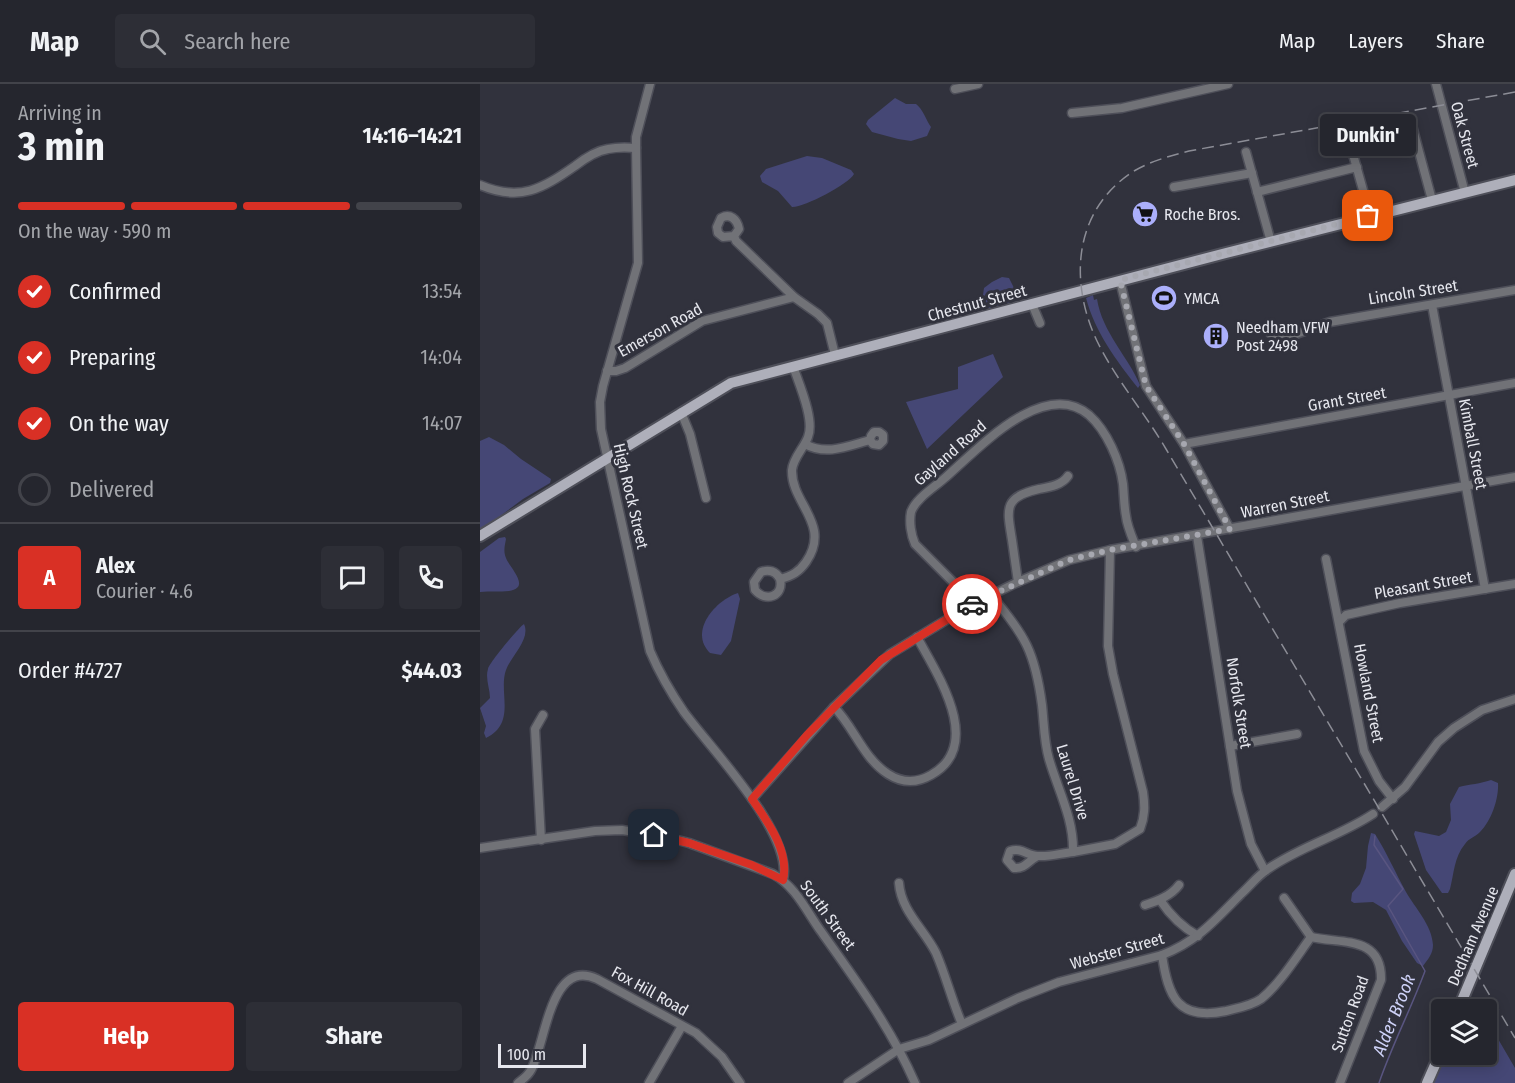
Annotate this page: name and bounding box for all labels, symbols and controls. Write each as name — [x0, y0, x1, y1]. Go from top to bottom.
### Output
search box — [115, 14, 535, 68]
text: Map — [30, 25, 79, 58]
icon: search — [136, 25, 169, 58]
text: Search here — [184, 28, 290, 55]
text: Map — [1279, 28, 1315, 54]
text: Layers — [1348, 28, 1403, 54]
text: Share — [1436, 28, 1485, 54]
street label: Oak Street — [1447, 100, 1483, 171]
text: Arriving in — [18, 101, 102, 125]
callout: Dunkin' — [1320, 114, 1416, 156]
text: 14:16–14:21 — [363, 122, 462, 149]
text: Dunkin' — [1337, 123, 1399, 147]
text: 3 min — [18, 124, 105, 170]
pin — [1342, 190, 1393, 241]
supermarket icon: Roche Bros. — [1130, 199, 1160, 229]
icon: bag — [1351, 199, 1384, 232]
place label: Roche Bros. — [1164, 205, 1240, 224]
text: On the way · 590 m — [18, 219, 171, 243]
icon: check — [18, 275, 51, 308]
street label: Lincoln Street — [1367, 275, 1460, 308]
text: Confirmed — [69, 278, 162, 305]
text: 13:54 — [422, 279, 462, 303]
street label: Chestnut Street — [926, 280, 1029, 325]
sports icon: YMCA — [1149, 283, 1179, 313]
place label: YMCA — [1184, 289, 1220, 308]
street label: Emerson Road — [614, 299, 706, 361]
place label: Needham VFW Post 2498 — [1236, 318, 1330, 355]
building icon: Needham VFW Post 2498 — [1201, 321, 1231, 351]
icon: check — [18, 341, 51, 374]
text: Preparing — [69, 344, 155, 371]
text: 14:04 — [420, 345, 462, 369]
street label: Grant Street — [1307, 383, 1388, 415]
street label: Kimball Street — [1455, 397, 1491, 492]
icon: check — [18, 407, 51, 440]
text: On the way — [69, 410, 169, 437]
text: 14:07 — [422, 411, 462, 435]
street label: Gayland Road — [910, 416, 990, 490]
street label: High Rock Street — [610, 441, 653, 551]
text: Delivered — [69, 476, 154, 503]
street label: Warren Street — [1239, 486, 1331, 522]
button: chat — [321, 546, 384, 609]
button: phone — [399, 546, 462, 609]
text: Alex — [96, 552, 135, 579]
text: A — [44, 564, 55, 591]
street label: Pleasant Street — [1373, 567, 1474, 603]
courier — [942, 574, 1002, 634]
text: Courier · 4.6 — [96, 579, 193, 603]
icon: car — [956, 588, 989, 621]
street label: Howland Street — [1350, 642, 1388, 745]
street label: Norfolk Street — [1222, 656, 1256, 751]
text: Order #4727 — [18, 657, 122, 684]
text: $44.03 — [401, 657, 462, 684]
street label: Laurel Drive — [1052, 742, 1094, 822]
pin — [628, 809, 679, 860]
icon: home — [637, 818, 670, 851]
street label: South Street — [796, 876, 860, 954]
street label: Dedham Avenue — [1444, 883, 1503, 989]
street label: Webster Street — [1068, 928, 1167, 973]
street label: Fox Hill Road — [608, 962, 692, 1020]
water label: Alder Brook — [1367, 971, 1420, 1060]
street label: Sutton Road — [1327, 973, 1373, 1055]
map controls — [1431, 999, 1497, 1065]
button: layers — [1431, 999, 1497, 1065]
button: Help — [18, 1002, 234, 1071]
button: Share — [246, 1002, 462, 1071]
scale bar — [498, 1041, 586, 1068]
text: 100 m — [507, 1045, 546, 1064]

